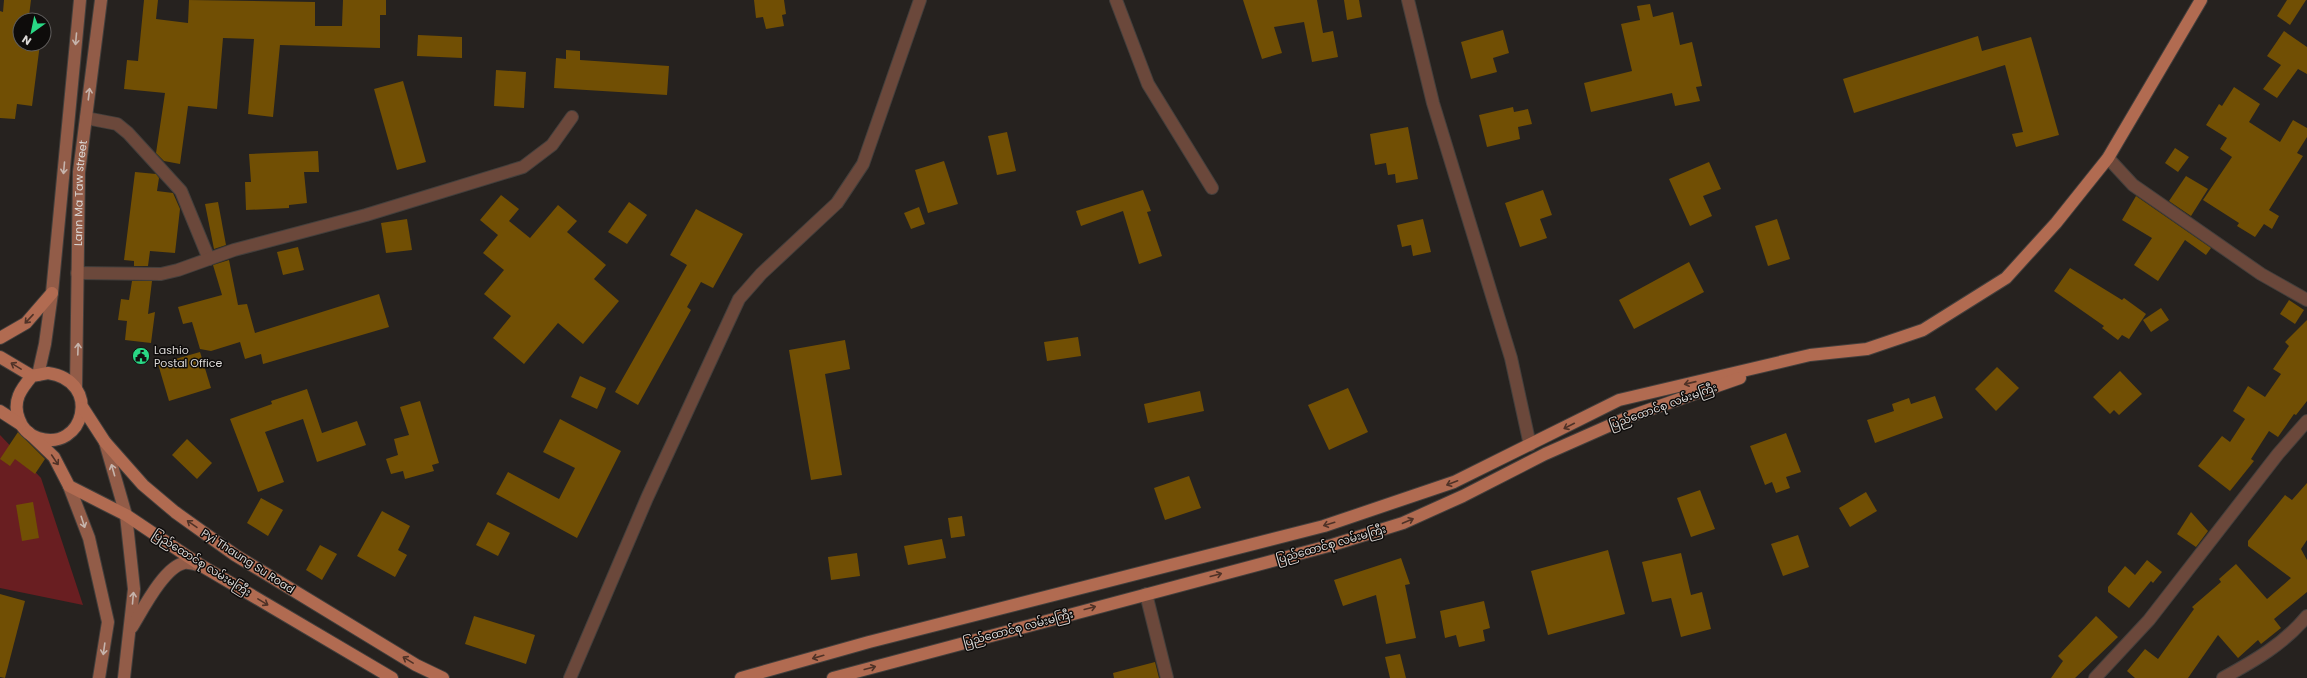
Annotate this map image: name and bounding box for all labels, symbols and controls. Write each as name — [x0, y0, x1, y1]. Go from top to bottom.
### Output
north arrow — [12, 12, 52, 52]
text: N — [19, 31, 34, 49]
one-way arrow — [72, 32, 80, 45]
one-way arrow — [85, 87, 93, 100]
street label: Lann Ma Taw street — [70, 139, 91, 246]
one-way arrow — [60, 161, 67, 174]
one-way arrow — [24, 314, 34, 324]
place label: Lashio Postal Office — [154, 342, 223, 371]
one-way arrow — [74, 343, 81, 356]
public building icon: Lashio Postal Office — [131, 346, 151, 366]
one-way arrow — [10, 362, 22, 370]
street label: ပြည်ထောင်စု လမ်းမကြီး — [1607, 379, 1720, 434]
one-way arrow — [1684, 380, 1697, 387]
one-way arrow — [1563, 422, 1575, 430]
one-way arrow — [51, 454, 59, 465]
one-way arrow — [109, 464, 116, 477]
one-way arrow — [1446, 479, 1458, 487]
one-way arrow — [80, 516, 88, 528]
one-way arrow — [1402, 516, 1414, 524]
one-way arrow — [186, 520, 197, 528]
street label: ပြည်ထောင်စု လမ်းမကြီး — [1274, 521, 1388, 568]
one-way arrow — [1322, 521, 1335, 528]
street label: Pyi Thaung Su Road — [198, 525, 298, 597]
street label: ပြည်ထောင်စု လမ်းမကြီး — [149, 526, 255, 601]
one-way arrow — [1209, 571, 1222, 578]
one-way arrow — [130, 592, 137, 605]
one-way arrow — [257, 598, 269, 606]
one-way arrow — [1084, 604, 1097, 612]
street label: ပြည်ထောင်စု လမ်းမကြီး — [961, 606, 1075, 651]
one-way arrow — [100, 642, 108, 655]
one-way arrow — [812, 653, 825, 661]
one-way arrow — [403, 656, 414, 664]
one-way arrow — [863, 664, 876, 671]

